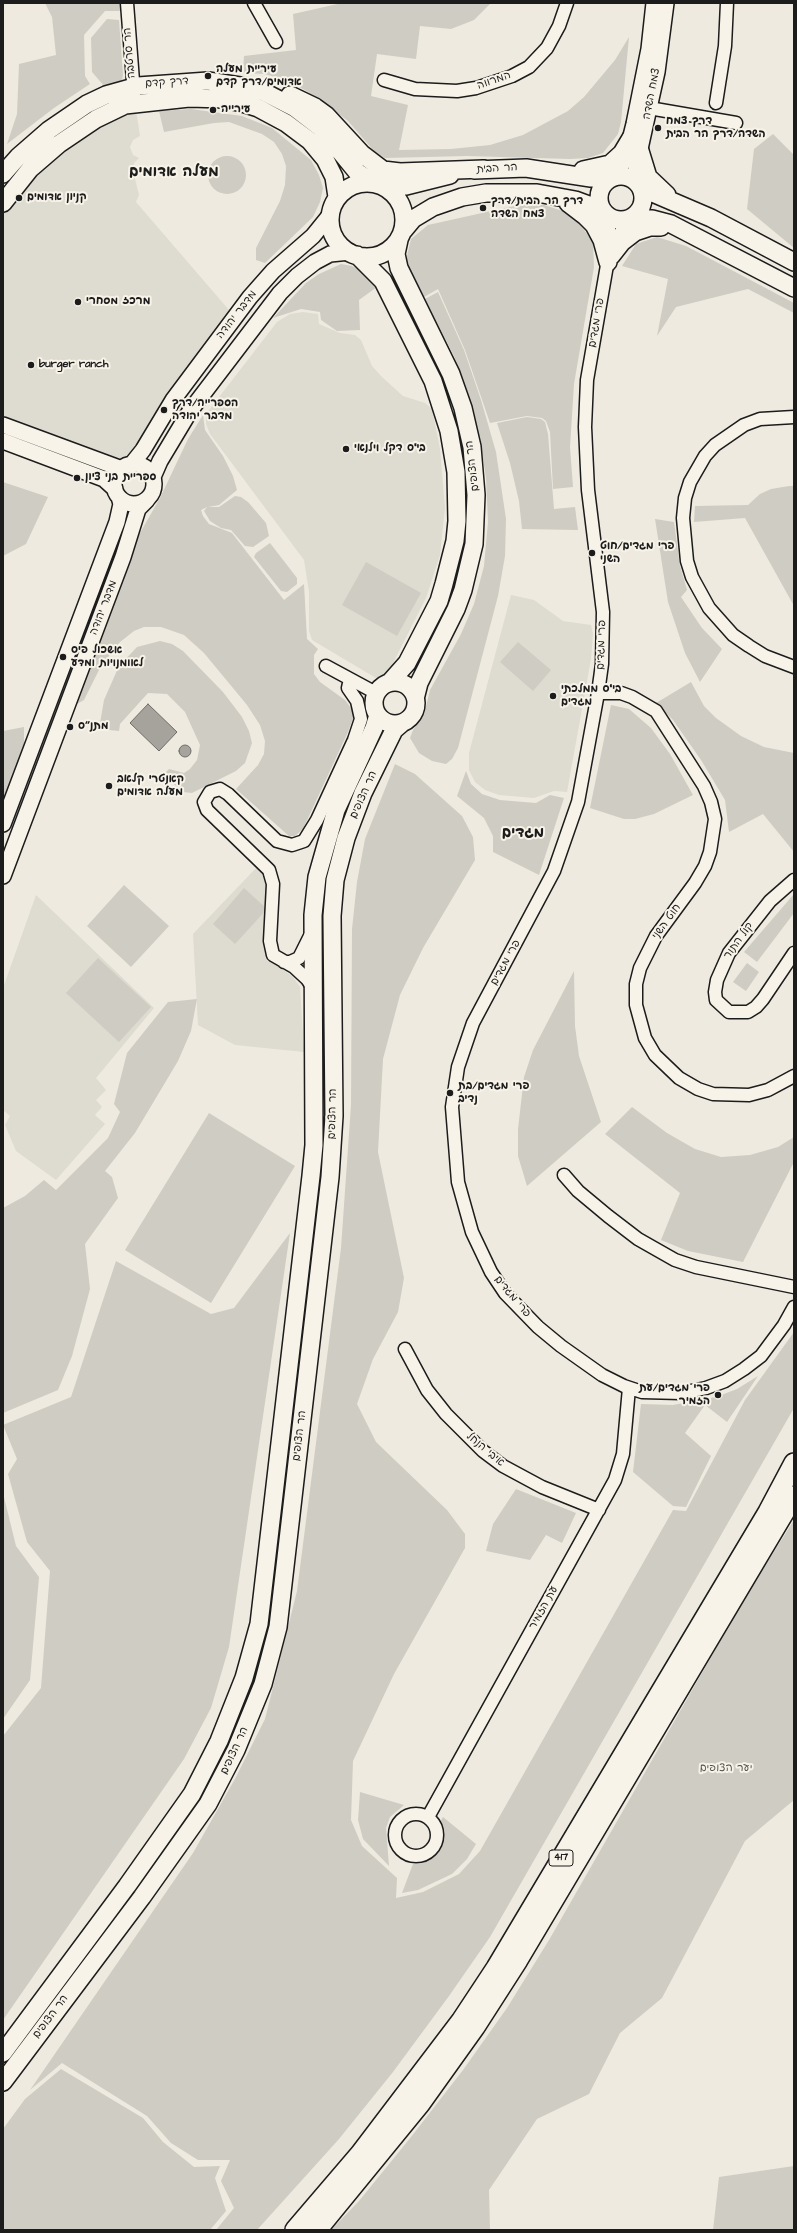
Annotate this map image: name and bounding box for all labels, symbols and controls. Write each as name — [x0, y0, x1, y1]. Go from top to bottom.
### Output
street label: הר סרטבה — [121, 27, 139, 79]
place label: עיריית מעלה אדומים/דרך קדם — [216, 63, 302, 89]
street label: צמח השדה — [641, 67, 663, 121]
street label: המרווה — [475, 69, 513, 93]
marker: עיריית מעלה אדומים/דרך קדם — [203, 71, 213, 81]
street label: דרך קדם — [145, 75, 189, 91]
place label: עירייה — [221, 103, 251, 117]
marker: עירייה — [208, 105, 218, 115]
place label: דרך צמח השדה/דרך הר הבית — [666, 115, 766, 141]
marker: דרך צמח השדה/דרך הר הבית — [653, 123, 663, 133]
street label: הר הבית — [476, 161, 518, 177]
district label: מעלה אדומים — [129, 164, 219, 182]
place label: קניון אדומים — [27, 191, 87, 205]
marker: קניון אדומים — [14, 193, 24, 203]
place label: דרך הר הבית/דרך צמח השדה — [491, 195, 583, 221]
marker: דרך הר הבית/דרך צמח השדה — [478, 203, 488, 213]
street label: מדבר יהודה — [214, 288, 260, 342]
place label: מרכז מסחרי — [86, 295, 151, 309]
marker: מרכז מסחרי — [73, 297, 83, 307]
street label: פרי מגדים — [586, 297, 608, 349]
place label: burger ranch — [39, 358, 109, 372]
marker: burger ranch — [26, 360, 36, 370]
place label: הספרייה/דרך מדבר יהודה — [172, 397, 238, 423]
marker: הספרייה/דרך מדבר יהודה — [159, 405, 169, 415]
street label: הר הצופים — [463, 440, 483, 492]
place label: בי"ס דקל וילנאי — [354, 442, 426, 456]
marker: בי"ס דקל וילנאי — [341, 444, 351, 454]
place label: ספריית בני ציון — [85, 471, 156, 485]
marker: ספריית בני ציון — [72, 473, 82, 483]
place label: פרי מגדים/חוט השני — [600, 540, 674, 566]
marker: פרי מגדים/חוט השני — [587, 548, 597, 558]
street label: מדבר יהודה — [87, 579, 121, 637]
street label: פרי מגדים — [595, 620, 609, 670]
place label: אשכול פיס לאומנויות ומדע — [71, 644, 143, 670]
marker: אשכול פיס לאומנויות ומדע — [58, 652, 68, 662]
place label: בי"ס ממלכתי מגדים — [561, 683, 621, 709]
marker: בי"ס ממלכתי מגדים — [548, 691, 558, 701]
place label: מתנ״ס — [78, 720, 108, 734]
marker: מתנ״ס — [65, 722, 75, 732]
street label: הר הצופים — [348, 769, 380, 821]
place label: קאנטרי קלאב מעלה אדומים — [117, 773, 184, 799]
marker: קאנטרי קלאב מעלה אדומים — [104, 781, 114, 791]
district label: מגדים — [502, 825, 544, 843]
street label: חוט השני — [650, 902, 684, 942]
street label: קול התור — [721, 920, 757, 962]
street label: פרי מגדים — [488, 938, 524, 988]
place label: פרי מגדים/בת נדיב — [458, 1080, 529, 1106]
street label: הר הצופים — [326, 1088, 340, 1140]
marker: פרי מגדים/בת נדיב — [445, 1088, 455, 1098]
street label: פרי מגדים — [491, 1274, 533, 1320]
place label: פרי מגדים/עת הזמיר — [639, 1382, 710, 1408]
marker: פרי מגדים/עת הזמיר — [713, 1390, 723, 1400]
street label: הר הצופים — [290, 1410, 310, 1462]
street label: איבי הנחל — [463, 1430, 507, 1470]
street label: עת הזמיר — [527, 1584, 561, 1632]
street label: הר הצופים — [218, 1725, 252, 1777]
park label: יער הצופים — [700, 1762, 752, 1776]
road number: 417 — [549, 1850, 573, 1866]
street label: הר הצופים — [30, 1993, 72, 2041]

